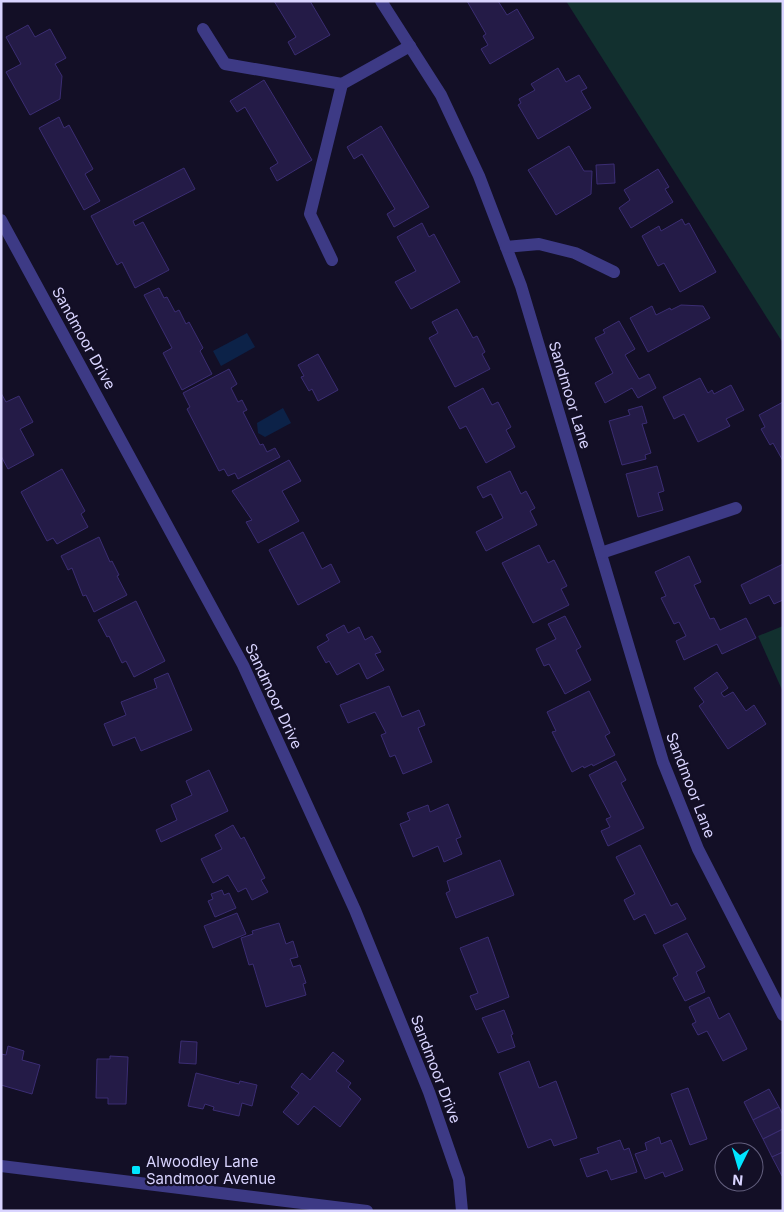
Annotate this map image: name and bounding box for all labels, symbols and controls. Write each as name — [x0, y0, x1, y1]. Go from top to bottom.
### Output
street label: Sandmoor Drive — [48, 283, 120, 393]
street label: Sandmoor Lane — [545, 339, 595, 451]
street label: Sandmoor Drive — [241, 640, 307, 752]
street label: Sandmoor Lane — [662, 729, 720, 841]
street label: Sandmoor Drive — [407, 1012, 465, 1126]
north arrow — [714, 1142, 764, 1192]
place label: Alwoodley Lane Sandmoor Avenue — [146, 1152, 276, 1188]
marker: Alwoodley Lane Sandmoor Avenue — [130, 1164, 142, 1176]
text: N — [732, 1172, 744, 1189]

